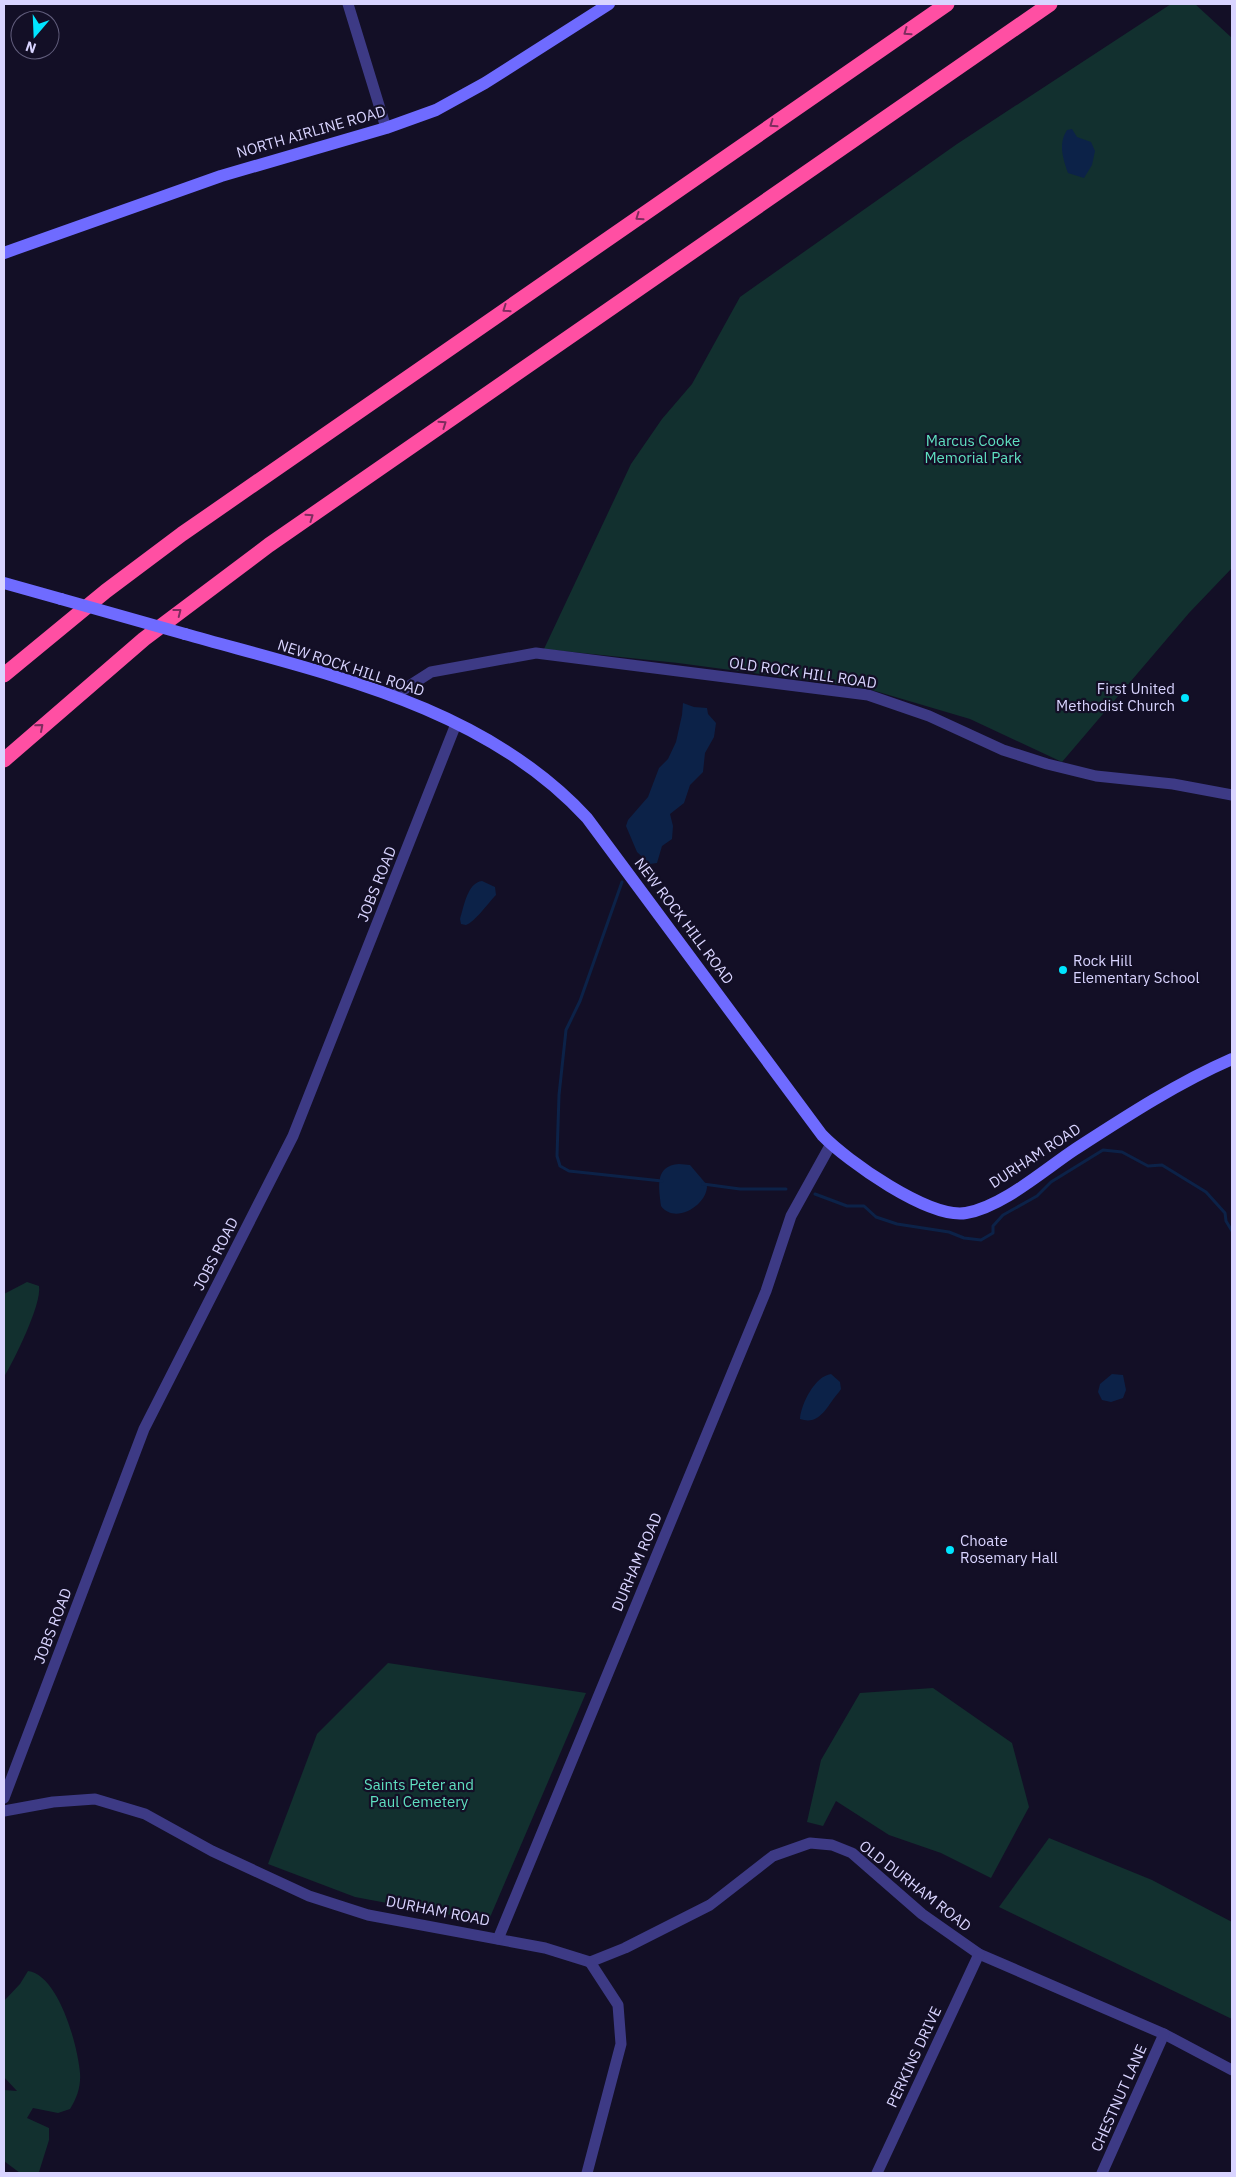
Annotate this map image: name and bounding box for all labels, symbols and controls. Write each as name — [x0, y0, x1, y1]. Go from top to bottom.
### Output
north arrow — [10, 10, 60, 60]
one-way arrow — [903, 26, 912, 35]
text: N — [23, 37, 38, 57]
street label: NORTH AIRLINE ROAD — [234, 101, 388, 162]
one-way arrow — [769, 118, 779, 127]
one-way arrow — [636, 211, 645, 220]
one-way arrow — [502, 303, 512, 312]
one-way arrow — [437, 421, 447, 430]
park label: Marcus Cooke Memorial Park — [924, 431, 1022, 467]
one-way arrow — [304, 514, 313, 523]
one-way arrow — [172, 610, 181, 618]
street label: NEW ROCK HILL ROAD — [275, 635, 427, 700]
street label: OLD ROCK HILL ROAD — [728, 653, 878, 692]
place label: First United Methodist Church — [1056, 679, 1175, 715]
marker: First United Methodist Church — [1179, 692, 1191, 704]
one-way arrow — [34, 724, 43, 733]
street label: JOBS ROAD — [353, 843, 400, 924]
street label: NEW ROCK HILL ROAD — [631, 854, 738, 988]
place label: Rock Hill Elementary School — [1073, 951, 1200, 987]
marker: Rock Hill Elementary School — [1057, 964, 1069, 976]
street label: DURHAM ROAD — [985, 1119, 1084, 1192]
street label: JOBS ROAD — [189, 1214, 242, 1294]
street label: DURHAM ROAD — [607, 1510, 666, 1614]
place label: Choate Rosemary Hall — [960, 1531, 1058, 1567]
marker: Choate Rosemary Hall — [944, 1544, 956, 1556]
street label: JOBS ROAD — [29, 1585, 76, 1667]
park label: Saints Peter and Paul Cemetery — [364, 1775, 474, 1811]
street label: OLD DURHAM ROAD — [855, 1836, 975, 1935]
street label: DURHAM ROAD — [385, 1891, 492, 1930]
street label: PERKINS DRIVE — [882, 2003, 945, 2110]
street label: CHESTNUT LANE — [1086, 2041, 1151, 2154]

